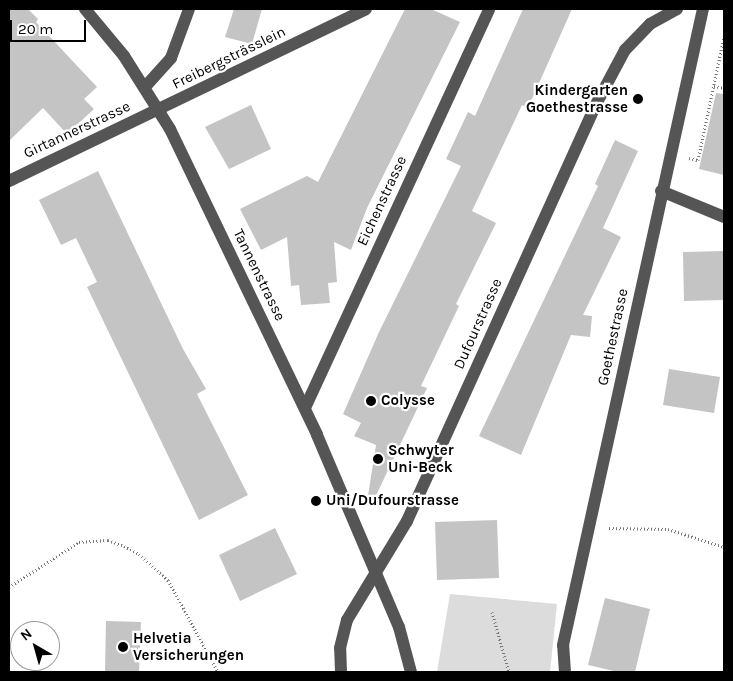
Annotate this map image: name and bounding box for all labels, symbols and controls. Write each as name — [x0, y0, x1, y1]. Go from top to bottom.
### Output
scale bar — [12, 10, 89, 42]
text: 20 m — [18, 20, 53, 38]
street label: Freibergsträsslein — [169, 23, 289, 93]
place label: Kindergarten Goethestrasse — [526, 81, 628, 116]
marker: Kindergarten Goethestrasse — [632, 93, 644, 105]
street label: Girtannerstrasse — [21, 97, 133, 163]
street label: Eichenstrasse — [353, 153, 411, 249]
street label: Tannenstrasse — [229, 226, 289, 324]
street label: Dufourstrasse — [450, 276, 506, 372]
street label: Goethestrasse — [594, 287, 632, 387]
place label: Colysse — [381, 392, 435, 410]
marker: Colysse — [365, 395, 377, 407]
place label: Schwyter Uni-Beck — [388, 441, 454, 476]
marker: Schwyter Uni-Beck — [372, 453, 384, 465]
place label: Uni/Dufourstrasse — [326, 492, 459, 510]
marker: Uni/Dufourstrasse — [310, 495, 322, 507]
north arrow — [10, 621, 60, 671]
text: N — [17, 625, 35, 644]
place label: Helvetia Versicherungen — [133, 629, 244, 664]
marker: Helvetia Versicherungen — [117, 641, 129, 653]

